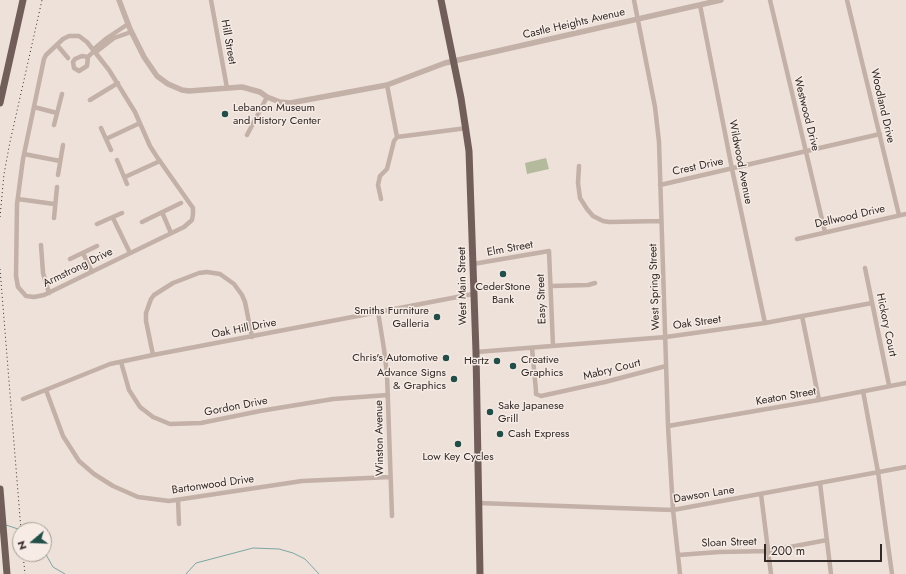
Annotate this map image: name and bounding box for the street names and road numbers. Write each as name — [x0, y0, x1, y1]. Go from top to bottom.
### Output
street label: Castle Heights Avenue — [522, 6, 626, 42]
street label: Hill Street — [218, 19, 238, 65]
street label: Woodland Drive — [867, 68, 897, 144]
street label: Westwood Drive — [790, 75, 822, 153]
street label: Wildwood Avenue — [725, 119, 755, 205]
street label: Crest Drive — [671, 155, 725, 179]
street label: Dellwood Drive — [814, 203, 886, 231]
street label: Elm Street — [486, 238, 534, 260]
street label: West Spring Street — [647, 244, 663, 330]
street label: Armstrong Drive — [41, 245, 115, 291]
street label: West Main Street — [456, 247, 470, 325]
street label: Easy Street — [535, 274, 549, 324]
street label: Hickory Court — [873, 292, 899, 358]
street label: Oak Street — [672, 313, 722, 333]
street label: Oak Hill Drive — [211, 316, 277, 342]
street label: Mabry Court — [582, 357, 642, 383]
street label: Keaton Street — [755, 385, 817, 409]
street label: Gordon Drive — [203, 394, 269, 420]
street label: Winston Avenue — [373, 400, 387, 476]
street label: Bartonwood Drive — [171, 473, 255, 497]
street label: Dawson Lane — [673, 484, 735, 506]
street label: Sloan Street — [701, 535, 757, 551]

